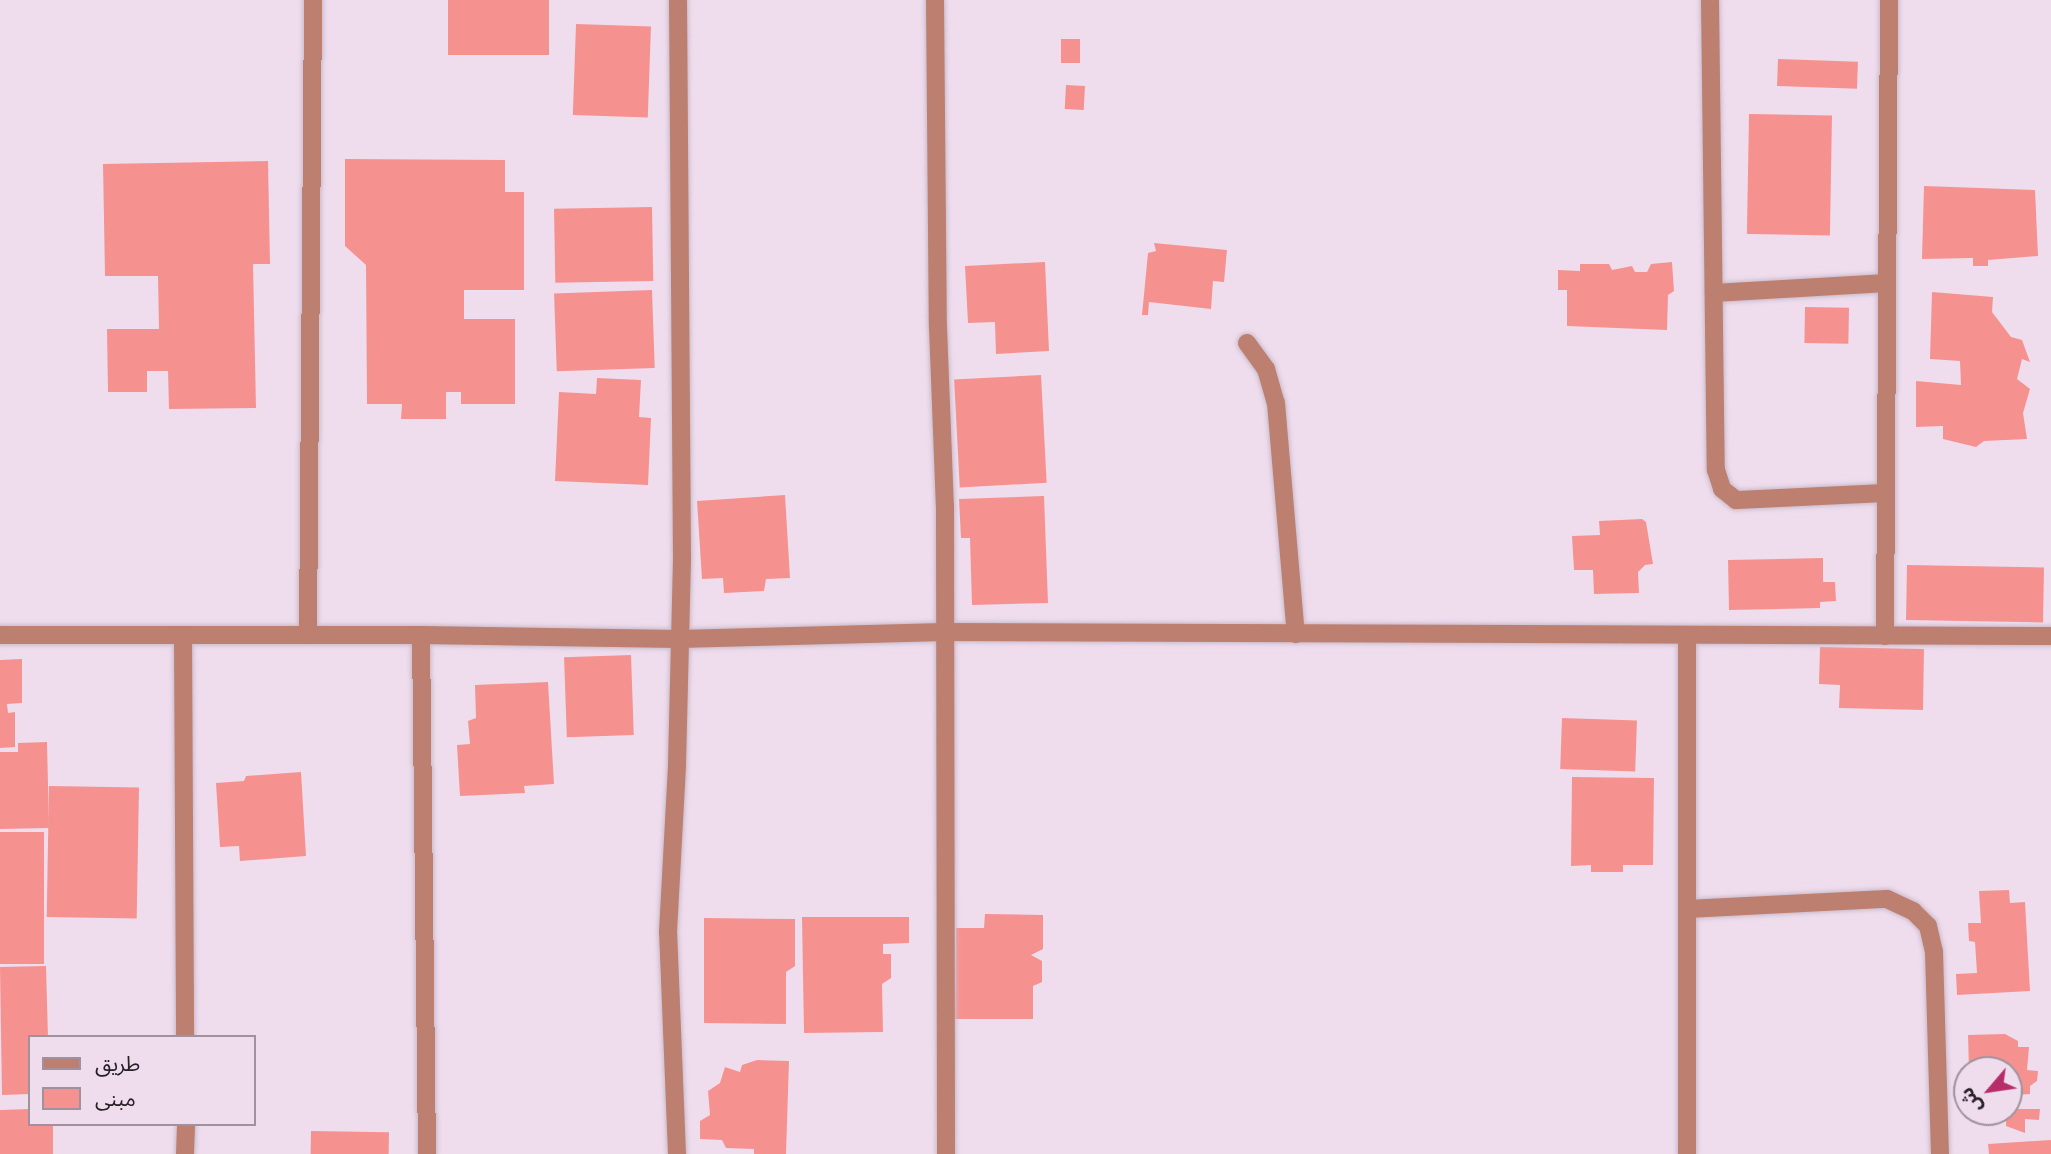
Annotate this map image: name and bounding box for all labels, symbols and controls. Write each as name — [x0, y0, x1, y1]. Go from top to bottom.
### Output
legend — [28, 1035, 256, 1126]
text: طريق — [95, 1051, 140, 1077]
north arrow — [1953, 1056, 2023, 1126]
text: ش — [1955, 1083, 1987, 1117]
text: مبنى — [95, 1086, 136, 1112]

